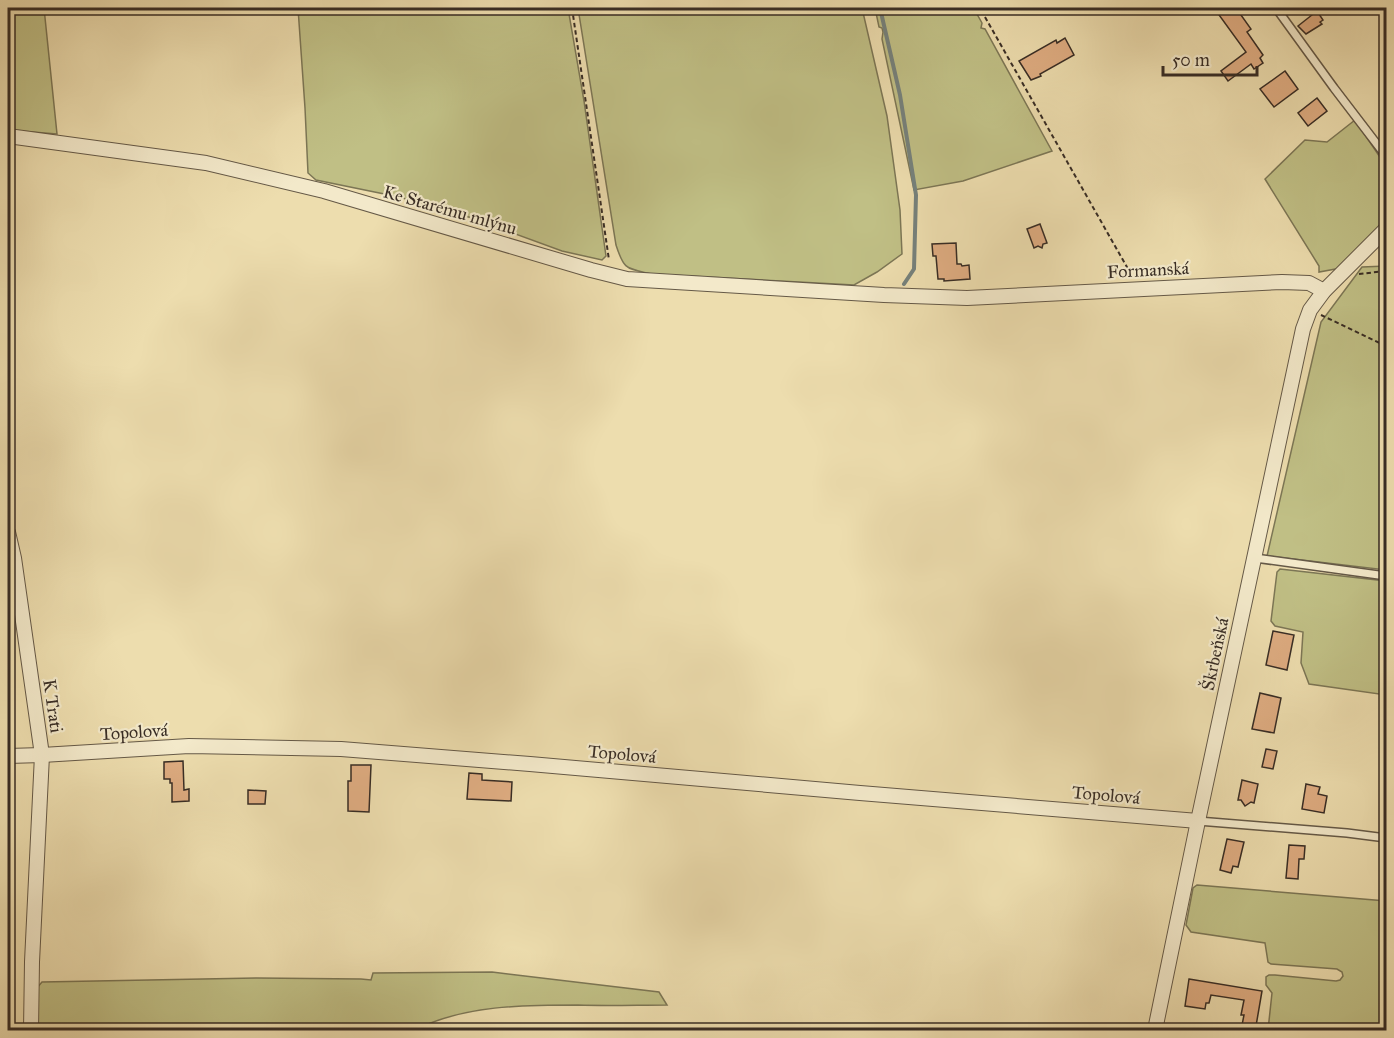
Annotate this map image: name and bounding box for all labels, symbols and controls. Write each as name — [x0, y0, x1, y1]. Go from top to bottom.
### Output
scale bar — [1163, 39, 1258, 77]
text: 50 m — [1172, 49, 1210, 71]
street label: Ke Starému mlýnu — [381, 180, 520, 240]
street label: Formanská — [1106, 257, 1190, 283]
street label: Škrbeňská — [1196, 615, 1234, 692]
street label: K Trati — [38, 678, 68, 734]
street label: Topolová — [99, 719, 169, 745]
street label: Topolová — [587, 740, 657, 768]
street label: Topolová — [1071, 781, 1141, 809]

